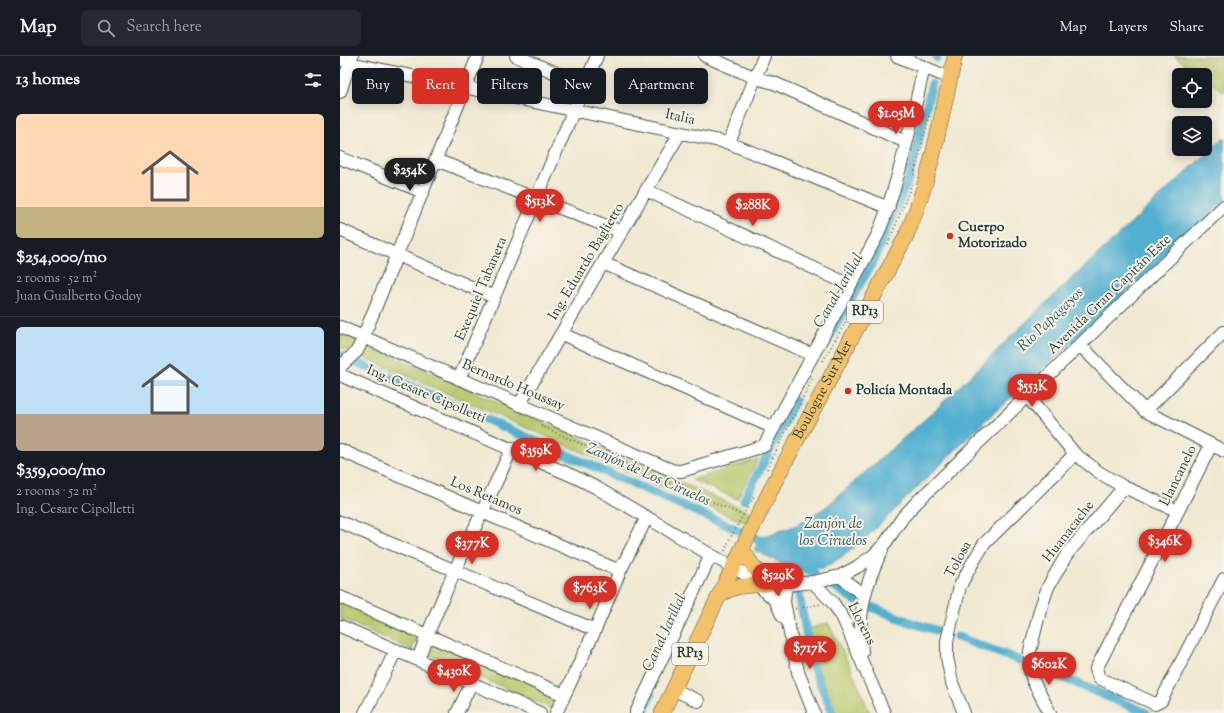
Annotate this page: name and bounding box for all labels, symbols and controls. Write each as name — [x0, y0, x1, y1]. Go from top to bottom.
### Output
search box — [81, 10, 361, 46]
text: Map — [20, 14, 57, 41]
icon: search — [95, 17, 117, 39]
text: Search here — [127, 17, 202, 38]
text: Map — [1060, 18, 1087, 38]
text: Layers — [1109, 18, 1147, 38]
text: Share — [1169, 18, 1204, 38]
text: 13 homes — [16, 68, 80, 92]
chip: Buy — [352, 68, 404, 104]
chip: Rent — [412, 68, 469, 104]
chip: Filters — [477, 68, 542, 104]
chip: New — [550, 68, 606, 104]
chip: Apartment — [614, 68, 708, 104]
map controls — [1172, 68, 1212, 156]
button: locate — [1172, 68, 1212, 108]
icon: filters — [302, 69, 324, 91]
pin: $1.05M — [863, 101, 929, 135]
street label: Italia — [663, 105, 697, 131]
text: $1.05M — [877, 105, 915, 123]
button: layers — [1172, 116, 1212, 156]
icon: home — [134, 140, 206, 212]
pin: $254K — [382, 158, 438, 192]
text: $254K — [393, 162, 427, 180]
pin: $513K — [512, 189, 568, 223]
text: $513K — [525, 193, 555, 211]
pin: $288K — [725, 193, 781, 227]
text: $288K — [735, 197, 771, 215]
street label: Ing. Eduardo Baglietto — [544, 199, 630, 324]
place label: Cuerpo Motorizado — [958, 218, 1027, 254]
marker: Cuerpo Motorizado — [945, 231, 955, 241]
street label: Avenida Gran Capitán Este — [1044, 231, 1176, 359]
street label: Exequiel Tabanera — [451, 234, 513, 344]
text: $254,000/mo — [16, 246, 107, 270]
water label: Canal Jarillal — [809, 250, 869, 332]
text: 2 rooms · 52 m² — [16, 270, 97, 288]
water label: Río Papagayos — [1013, 283, 1089, 357]
text: Juan Gualberto Godoy — [16, 288, 142, 306]
road number: RP13 — [847, 301, 883, 323]
street label: Boulogne Sur Mer — [789, 337, 859, 443]
icon: home — [134, 353, 206, 425]
street label: Bernardo Houssay — [459, 355, 567, 417]
street label: Ing. Cesare Cipolletti — [363, 361, 489, 429]
pin: $553K — [1004, 374, 1060, 408]
text: $553K — [1017, 378, 1047, 396]
place label: Policía Montada — [856, 381, 953, 401]
marker: Policía Montada — [843, 386, 853, 396]
pin: $359K — [508, 438, 564, 472]
water label: Zanjón de Los Ciruelos — [582, 438, 714, 512]
text: $359K — [520, 442, 552, 460]
street label: Llancanelo — [1156, 442, 1203, 510]
text: $359,000/mo — [16, 459, 106, 483]
street label: Los Retamos — [447, 473, 525, 521]
text: 2 rooms · 52 m² — [16, 483, 97, 501]
street label: Huanacache — [1038, 497, 1100, 567]
text: Ing. Cesare Cipolletti — [16, 501, 135, 519]
water label: Zanjón de los Ciruelos — [799, 514, 867, 552]
pin: $346K — [1137, 529, 1193, 563]
pin: $377K — [444, 531, 500, 565]
text: $346K — [1148, 533, 1182, 551]
text: $377K — [455, 535, 489, 553]
street label: Tolosa — [941, 537, 978, 582]
pin: $529K — [750, 563, 806, 597]
text: $529K — [761, 567, 795, 585]
pin: $763K — [562, 576, 618, 610]
text: $763K — [573, 580, 607, 598]
water label: Canal Jarillal — [638, 591, 692, 675]
street label: Llorens — [842, 599, 880, 649]
pin: $717K — [782, 636, 838, 670]
text: $717K — [793, 640, 827, 658]
road number: RP13 — [672, 643, 708, 665]
pin: $602K — [1021, 652, 1077, 686]
text: $602K — [1031, 656, 1067, 674]
pin: $430K — [426, 659, 482, 693]
text: $430K — [437, 663, 471, 681]

